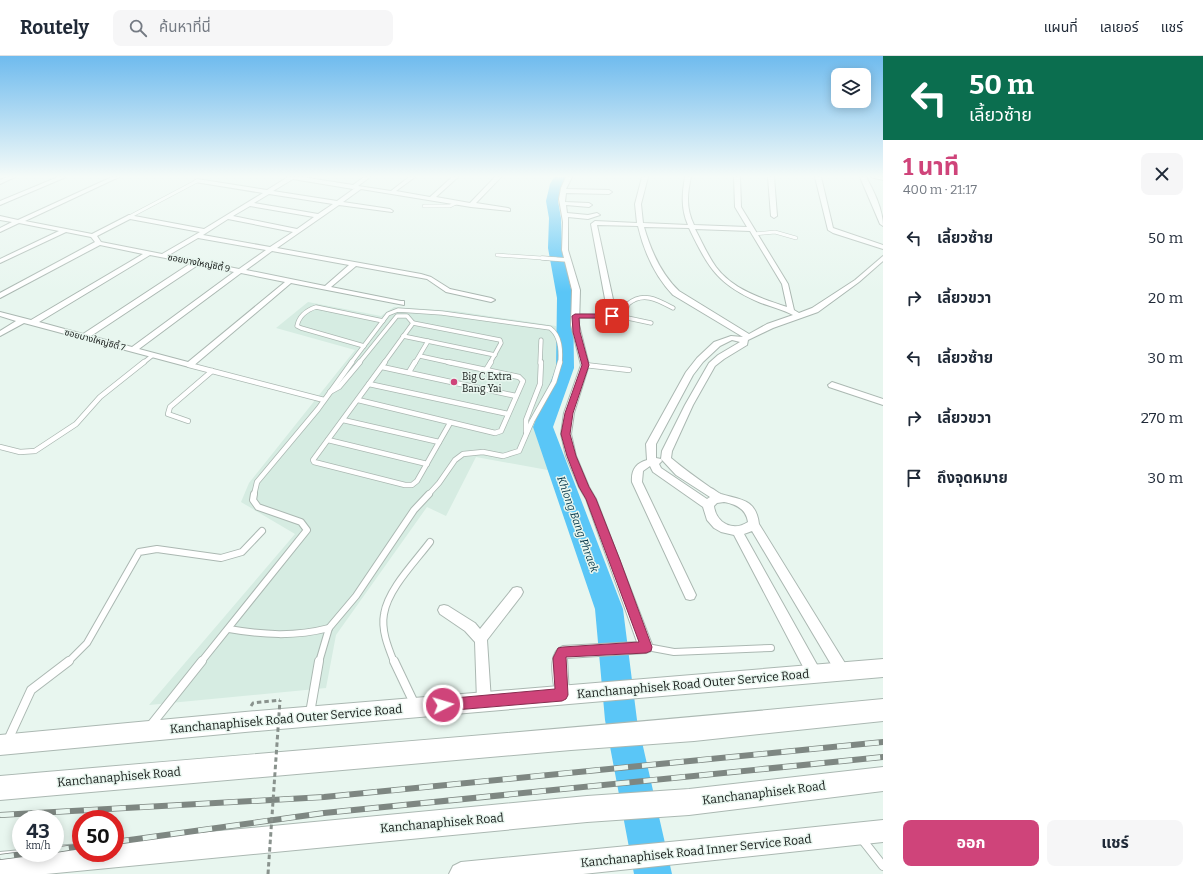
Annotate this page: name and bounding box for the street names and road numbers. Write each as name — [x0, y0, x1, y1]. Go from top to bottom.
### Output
street label: ซอยบางใหญ่ซิตี้ 9 — [167, 250, 231, 274]
street label: ซอยบางใหญ่ซิตี้ 7 — [63, 325, 127, 353]
street label: Kanchanaphisek Road Outer Service Road — [576, 667, 810, 701]
street label: Kanchanaphisek Road Outer Service Road — [169, 702, 403, 736]
street label: Kanchanaphisek Road — [57, 765, 181, 789]
street label: Kanchanaphisek Road — [702, 778, 826, 808]
street label: Kanchanaphisek Road — [380, 811, 504, 835]
street label: Kanchanaphisek Road Inner Service Road — [580, 832, 812, 870]

